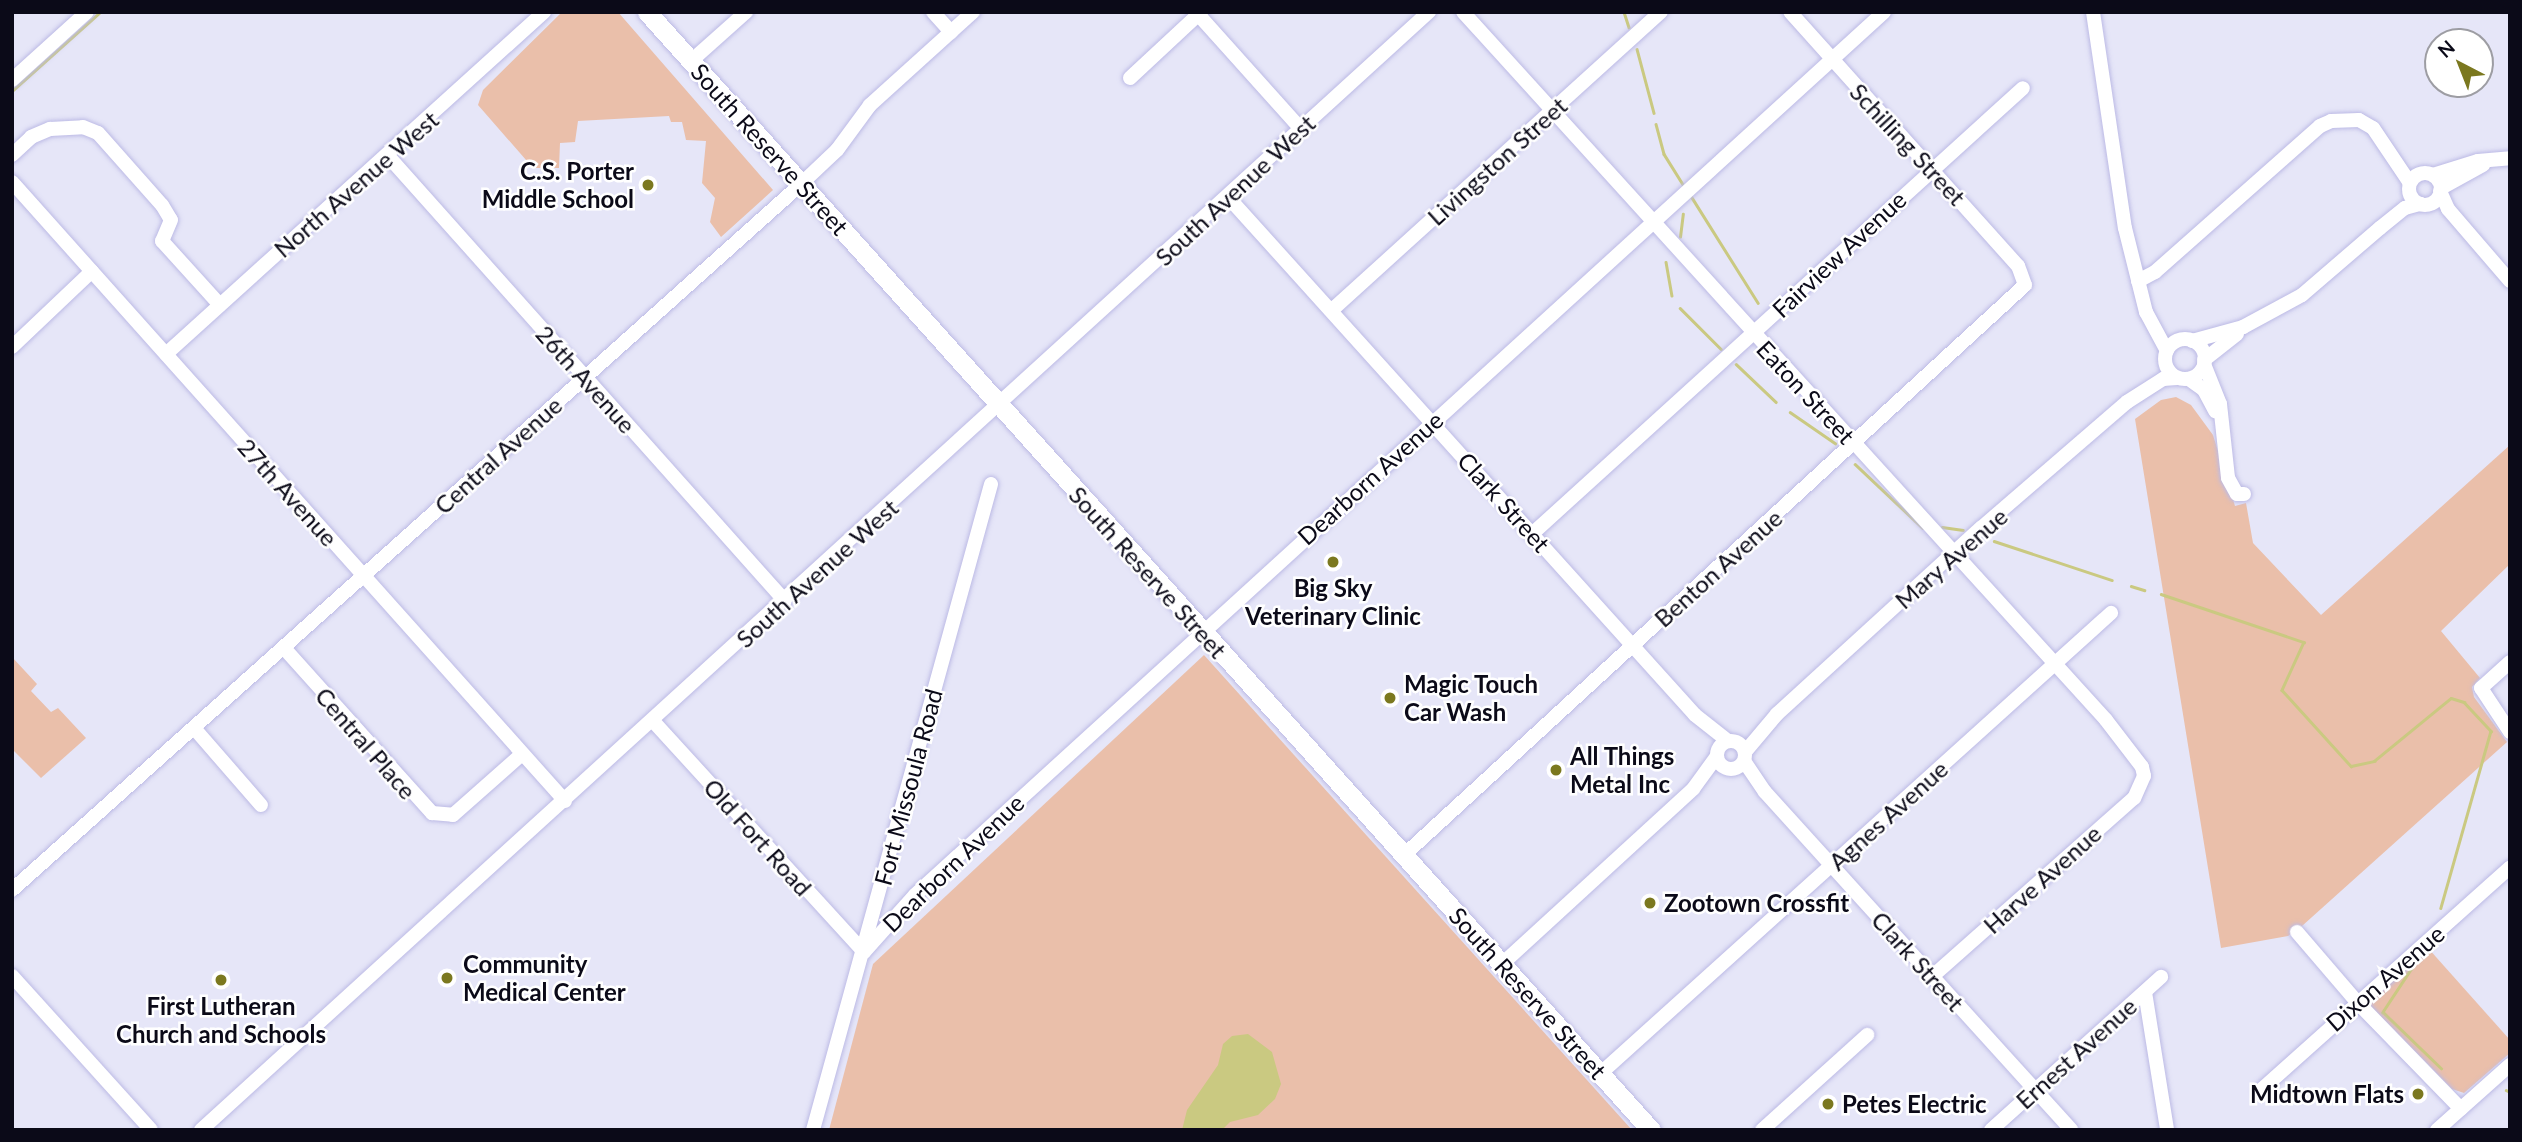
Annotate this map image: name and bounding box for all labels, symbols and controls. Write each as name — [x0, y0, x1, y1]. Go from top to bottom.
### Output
north arrow — [2424, 28, 2494, 98]
text: N — [2433, 35, 2459, 62]
street label: South Reserve Street — [685, 57, 855, 241]
street label: Schilling Street — [1844, 77, 1972, 211]
street label: Livingston Street — [1421, 91, 1573, 231]
street label: North Avenue West — [268, 105, 444, 263]
street label: South Avenue West — [1149, 108, 1321, 272]
place label: C.S. Porter Middle School — [482, 157, 634, 213]
marker: C.S. Porter Middle School — [640, 177, 656, 193]
street label: Fairview Avenue — [1766, 184, 1912, 324]
street label: 26th Avenue — [530, 319, 642, 439]
street label: Eaton Street — [1751, 335, 1861, 449]
street label: Central Avenue — [428, 390, 568, 520]
street label: Dearborn Avenue — [1291, 405, 1449, 551]
street label: 27th Avenue — [232, 432, 344, 552]
street label: Clark Street — [1452, 446, 1556, 558]
street label: South Reserve Street — [1063, 480, 1233, 664]
street label: South Avenue West — [730, 492, 904, 654]
street label: Mary Avenue — [1889, 501, 2013, 615]
street label: Benton Avenue — [1648, 503, 1788, 633]
marker: Big Sky Veterinary Clinic — [1325, 554, 1341, 570]
place label: Big Sky Veterinary Clinic — [1245, 574, 1421, 630]
place label: Magic Touch Car Wash — [1404, 670, 1539, 726]
street label: Central Place — [310, 681, 422, 805]
street label: Fort Missoula Road — [868, 686, 948, 888]
marker: Magic Touch Car Wash — [1382, 690, 1398, 706]
place label: All Things Metal Inc — [1570, 742, 1675, 798]
street label: Agnes Avenue — [1822, 754, 1954, 876]
marker: All Things Metal Inc — [1548, 762, 1564, 778]
street label: Old Fort Road — [698, 773, 818, 901]
street label: Dearborn Avenue — [876, 788, 1030, 938]
street label: Harve Avenue — [1977, 818, 2107, 940]
place label: Zootown Crossfit — [1664, 889, 1849, 917]
marker: Zootown Crossfit — [1642, 895, 1658, 911]
street label: South Reserve Street — [1443, 901, 1613, 1085]
street label: Clark Street — [1866, 905, 1970, 1017]
street label: Dixon Avenue — [2320, 919, 2450, 1037]
place label: Community Medical Center — [463, 950, 626, 1006]
marker: Community Medical Center — [437, 968, 457, 988]
marker: First Lutheran Church and Schools — [213, 972, 229, 988]
street label: Ernest Avenue — [2010, 991, 2142, 1115]
place label: First Lutheran Church and Schools — [116, 992, 326, 1048]
place label: Midtown Flats — [2250, 1080, 2404, 1108]
marker: Midtown Flats — [2410, 1086, 2426, 1102]
place label: Petes Electric — [1842, 1090, 1987, 1118]
marker: Petes Electric — [1820, 1096, 1836, 1112]

